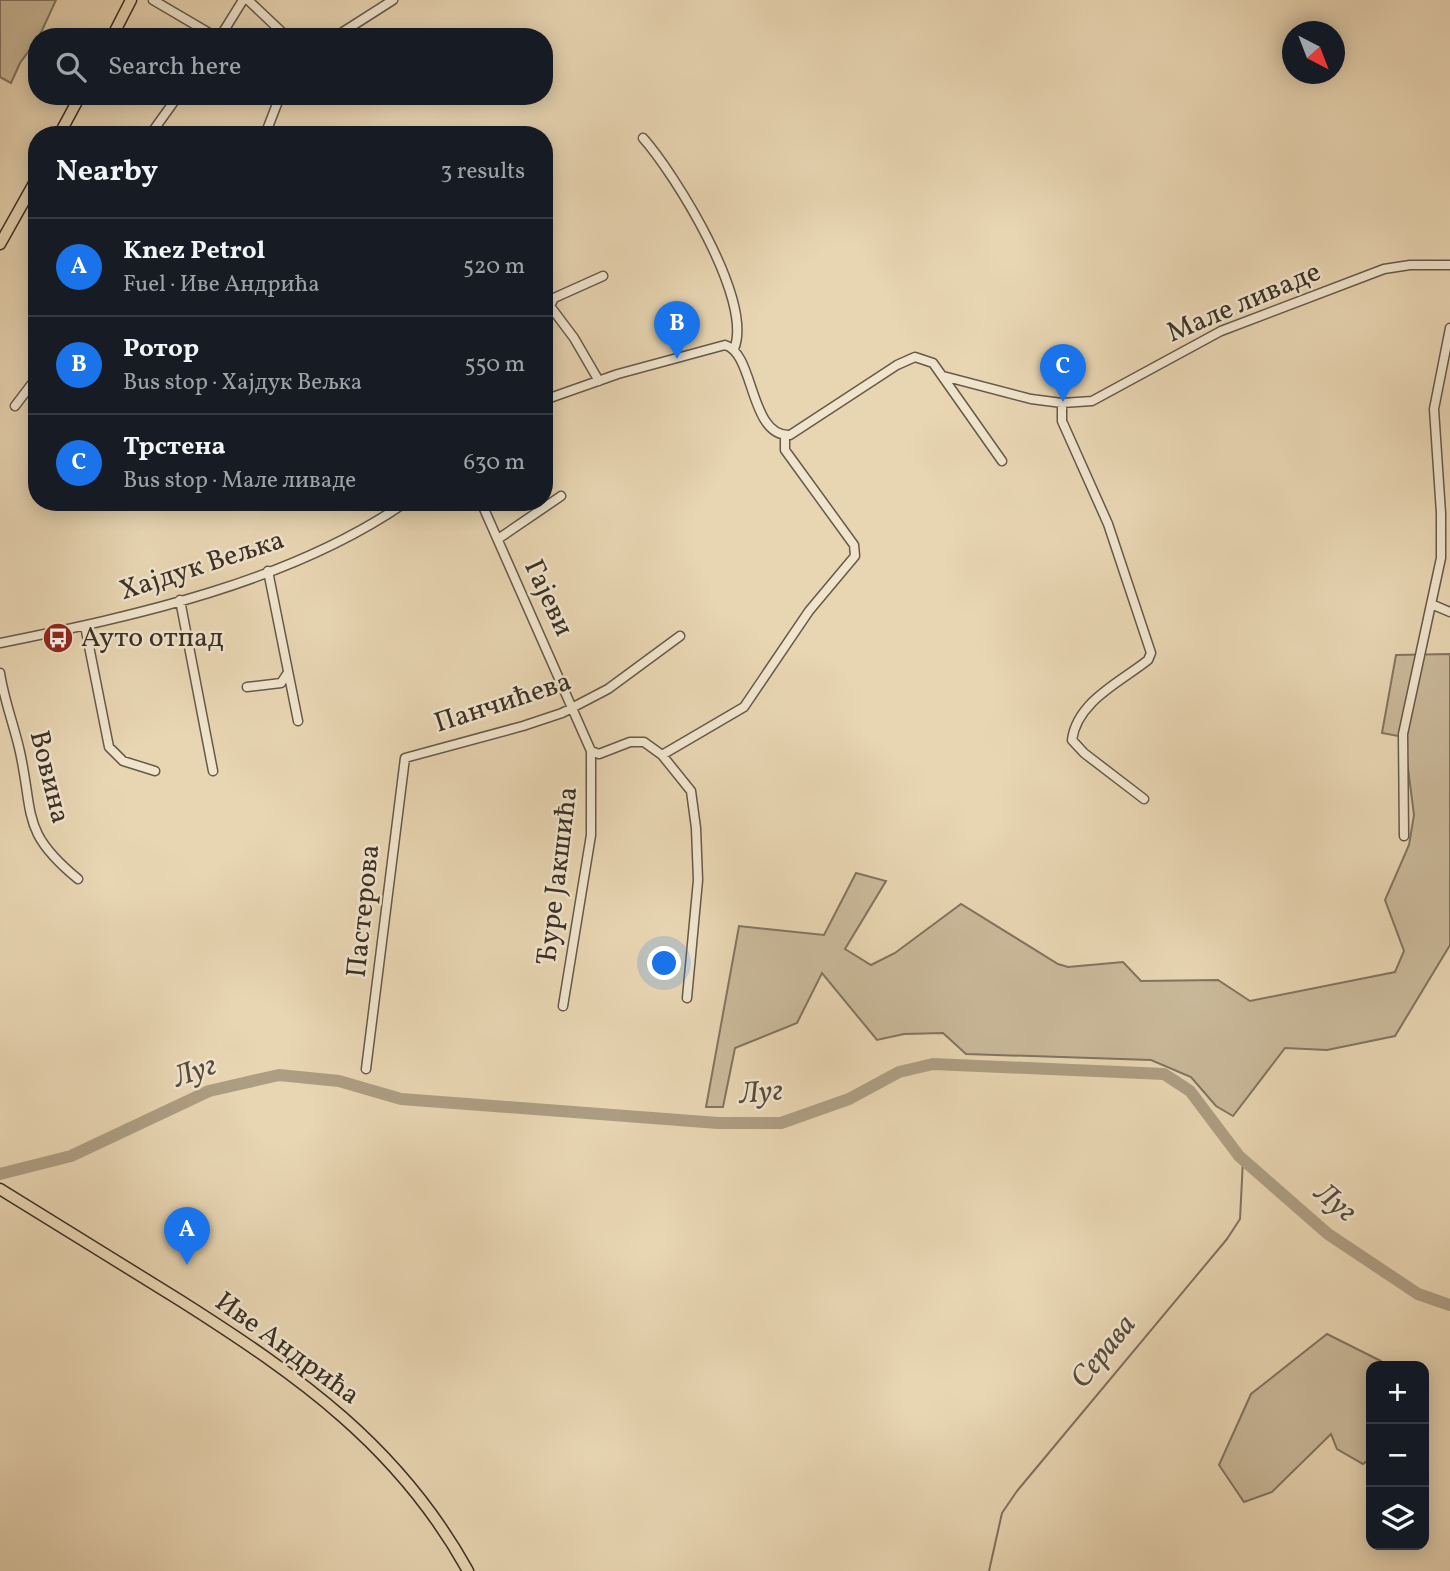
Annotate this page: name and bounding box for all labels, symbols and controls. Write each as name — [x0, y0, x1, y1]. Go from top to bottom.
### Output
north arrow — [1282, 21, 1345, 84]
search box — [28, 28, 553, 105]
icon: search — [52, 48, 90, 86]
text: Search here — [108, 49, 241, 85]
text: Nearby — [56, 151, 158, 193]
text: 3 results — [440, 156, 525, 188]
text: Knez Petrol — [123, 233, 265, 269]
text: A — [71, 251, 87, 283]
text: 520 m — [463, 251, 525, 283]
street label: Мале ливаде — [1161, 253, 1327, 353]
text: Fuel · Иве Андрића — [123, 269, 320, 301]
pin: B — [654, 301, 700, 359]
text: Ротор — [123, 331, 199, 367]
pin: C — [1040, 344, 1086, 402]
text: B — [71, 349, 87, 381]
text: 550 m — [465, 349, 525, 381]
text: Bus stop · Хајдук Вељка — [123, 367, 362, 399]
text: Трстена — [123, 429, 226, 465]
text: C — [72, 447, 86, 479]
text: 630 m — [464, 447, 525, 479]
text: Bus stop · Мале ливаде — [123, 465, 356, 497]
street label: Хајдук Вељка — [115, 521, 289, 611]
street label: Гајеви — [513, 553, 583, 643]
place label: Ауто отпад — [81, 619, 224, 658]
bus stop icon: Ауто отпад — [41, 621, 75, 655]
street label: Панчићева — [429, 663, 577, 743]
street label: Вовина — [19, 726, 79, 828]
street label: Ђуре Јакшића — [528, 784, 588, 968]
street label: Пастерова — [338, 842, 390, 980]
your location — [647, 946, 681, 980]
water label: Луг — [166, 1045, 223, 1100]
water label: Луг — [736, 1070, 785, 1116]
water label: Луг — [1304, 1172, 1366, 1233]
pin: A — [164, 1207, 210, 1265]
street label: Иве Андрића — [207, 1283, 367, 1415]
water label: Серава — [1061, 1306, 1147, 1398]
map controls — [1366, 1361, 1429, 1550]
button: + — [1366, 1361, 1429, 1424]
button: − — [1366, 1424, 1429, 1487]
button: layers — [1366, 1487, 1429, 1550]

